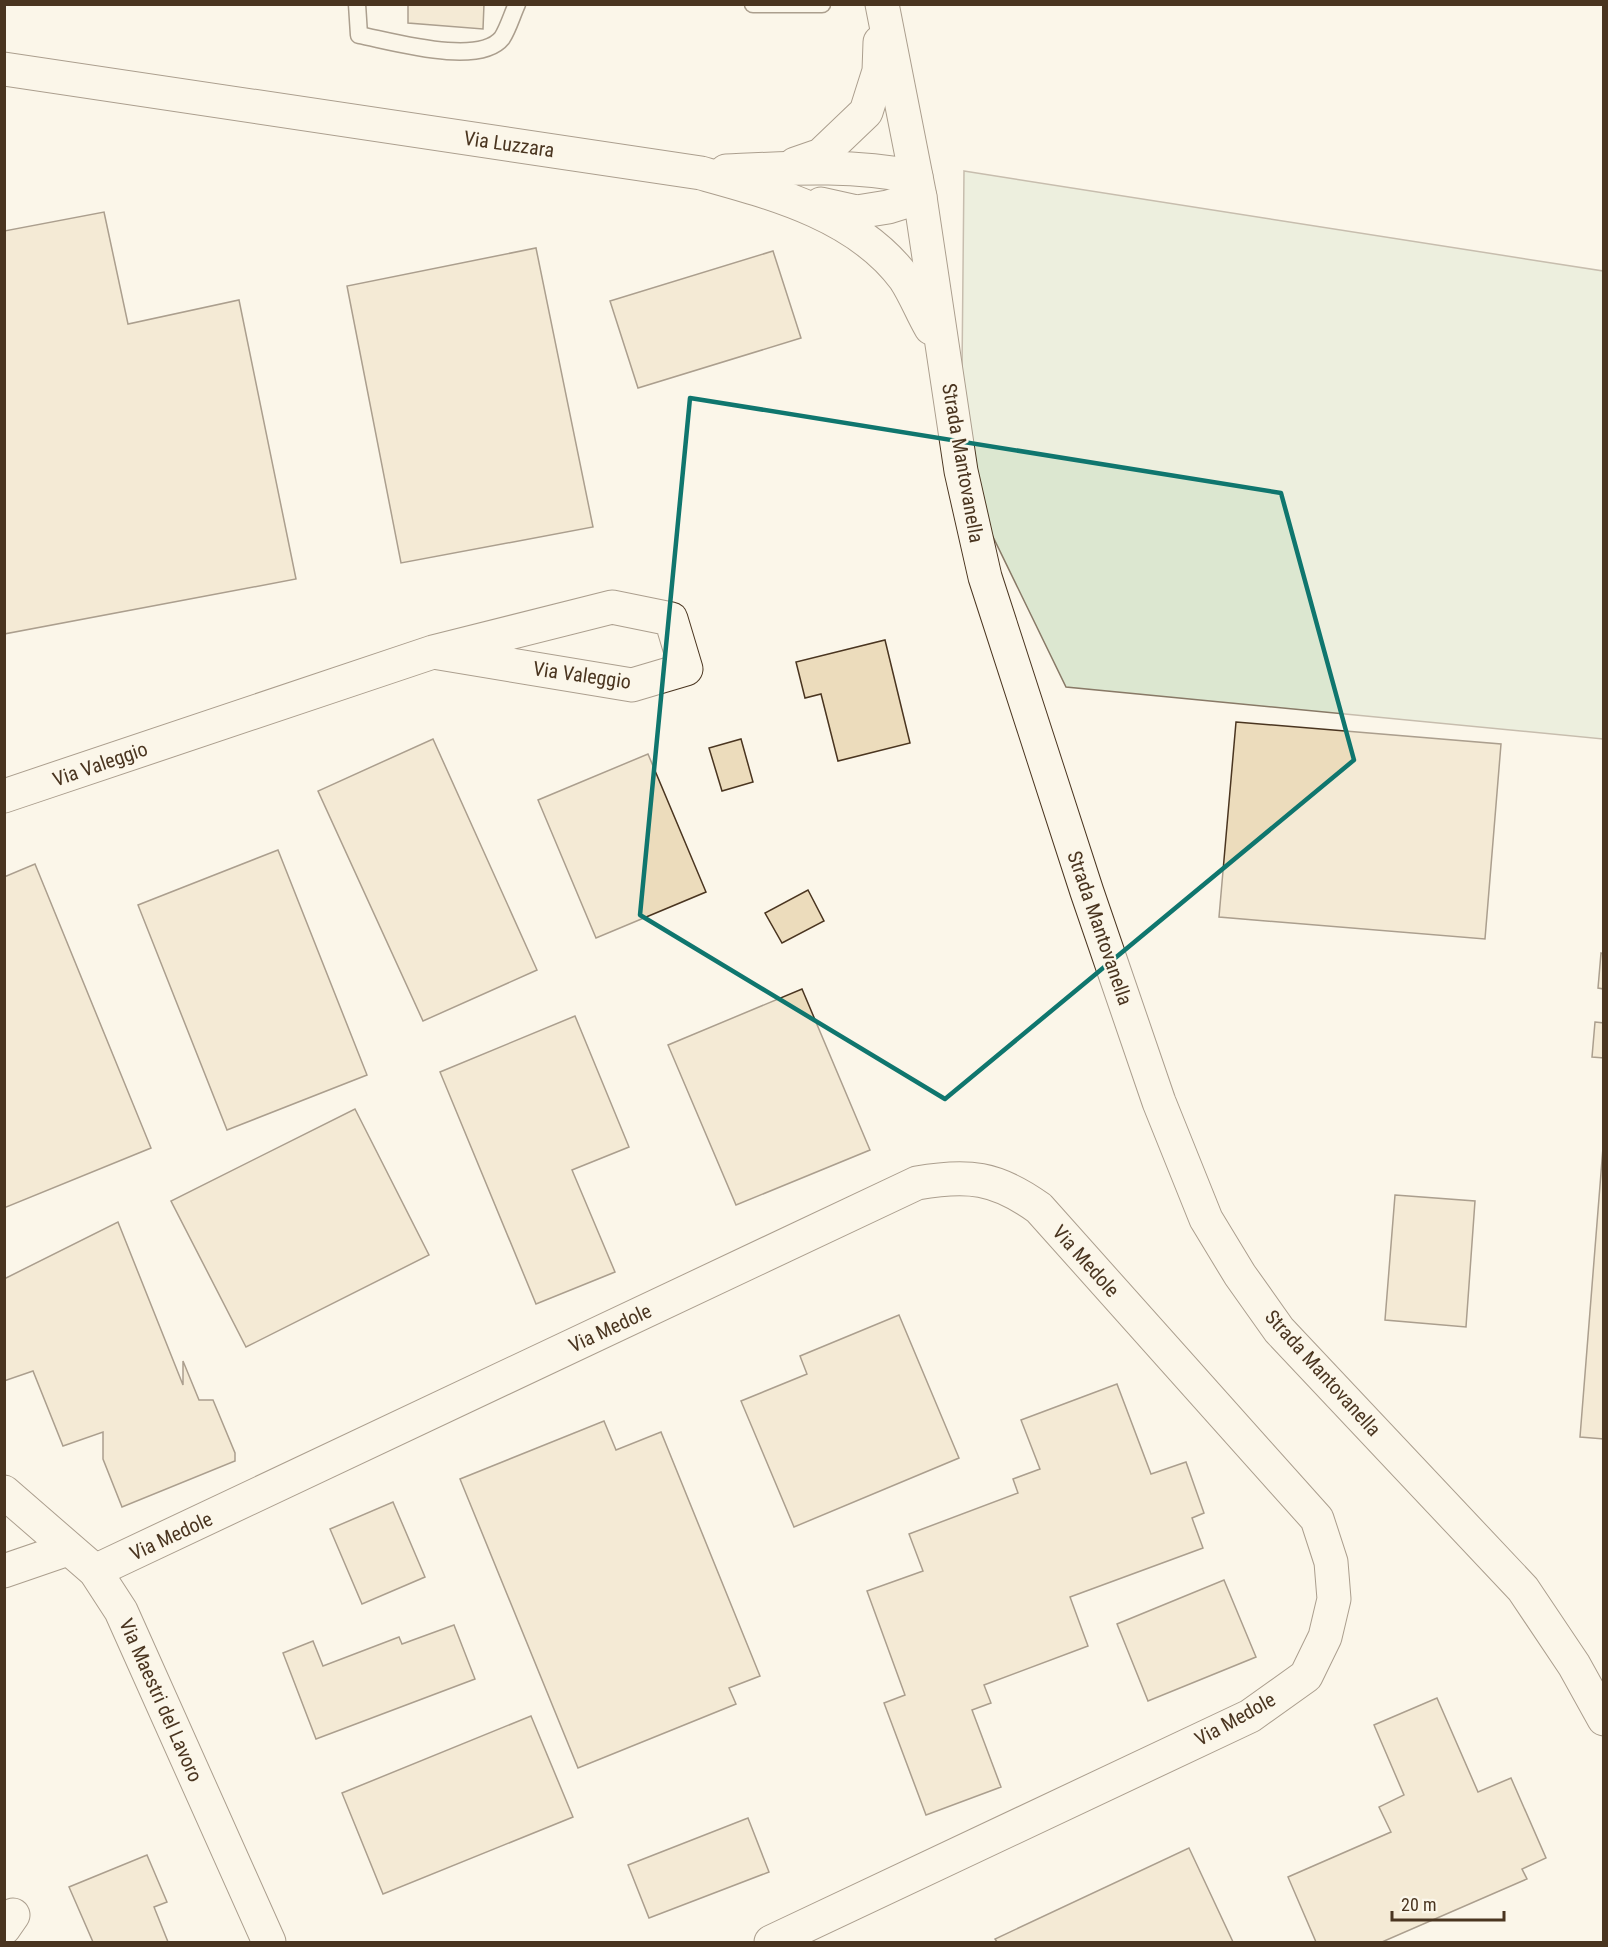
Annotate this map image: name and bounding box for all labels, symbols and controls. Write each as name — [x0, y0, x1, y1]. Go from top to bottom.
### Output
street label: Via Luzzara — [462, 126, 556, 162]
street label: Strada Mantovanella — [937, 381, 989, 545]
street label: Via Valeggio — [531, 656, 633, 694]
street label: Via Valeggio — [49, 737, 151, 791]
street label: Strada Mantovanella — [1062, 848, 1138, 1008]
street label: Via Medole — [1048, 1220, 1124, 1302]
street label: Via Medole — [565, 1298, 655, 1358]
street label: Strada Mantovanella — [1260, 1305, 1386, 1441]
street label: Via Medole — [126, 1506, 216, 1566]
street label: Via Maestri del Lavoro — [114, 1615, 208, 1785]
street label: Via Medole — [1191, 1687, 1279, 1751]
scale bar — [1392, 1884, 1504, 1922]
text: 20 m — [1401, 1894, 1436, 1915]

